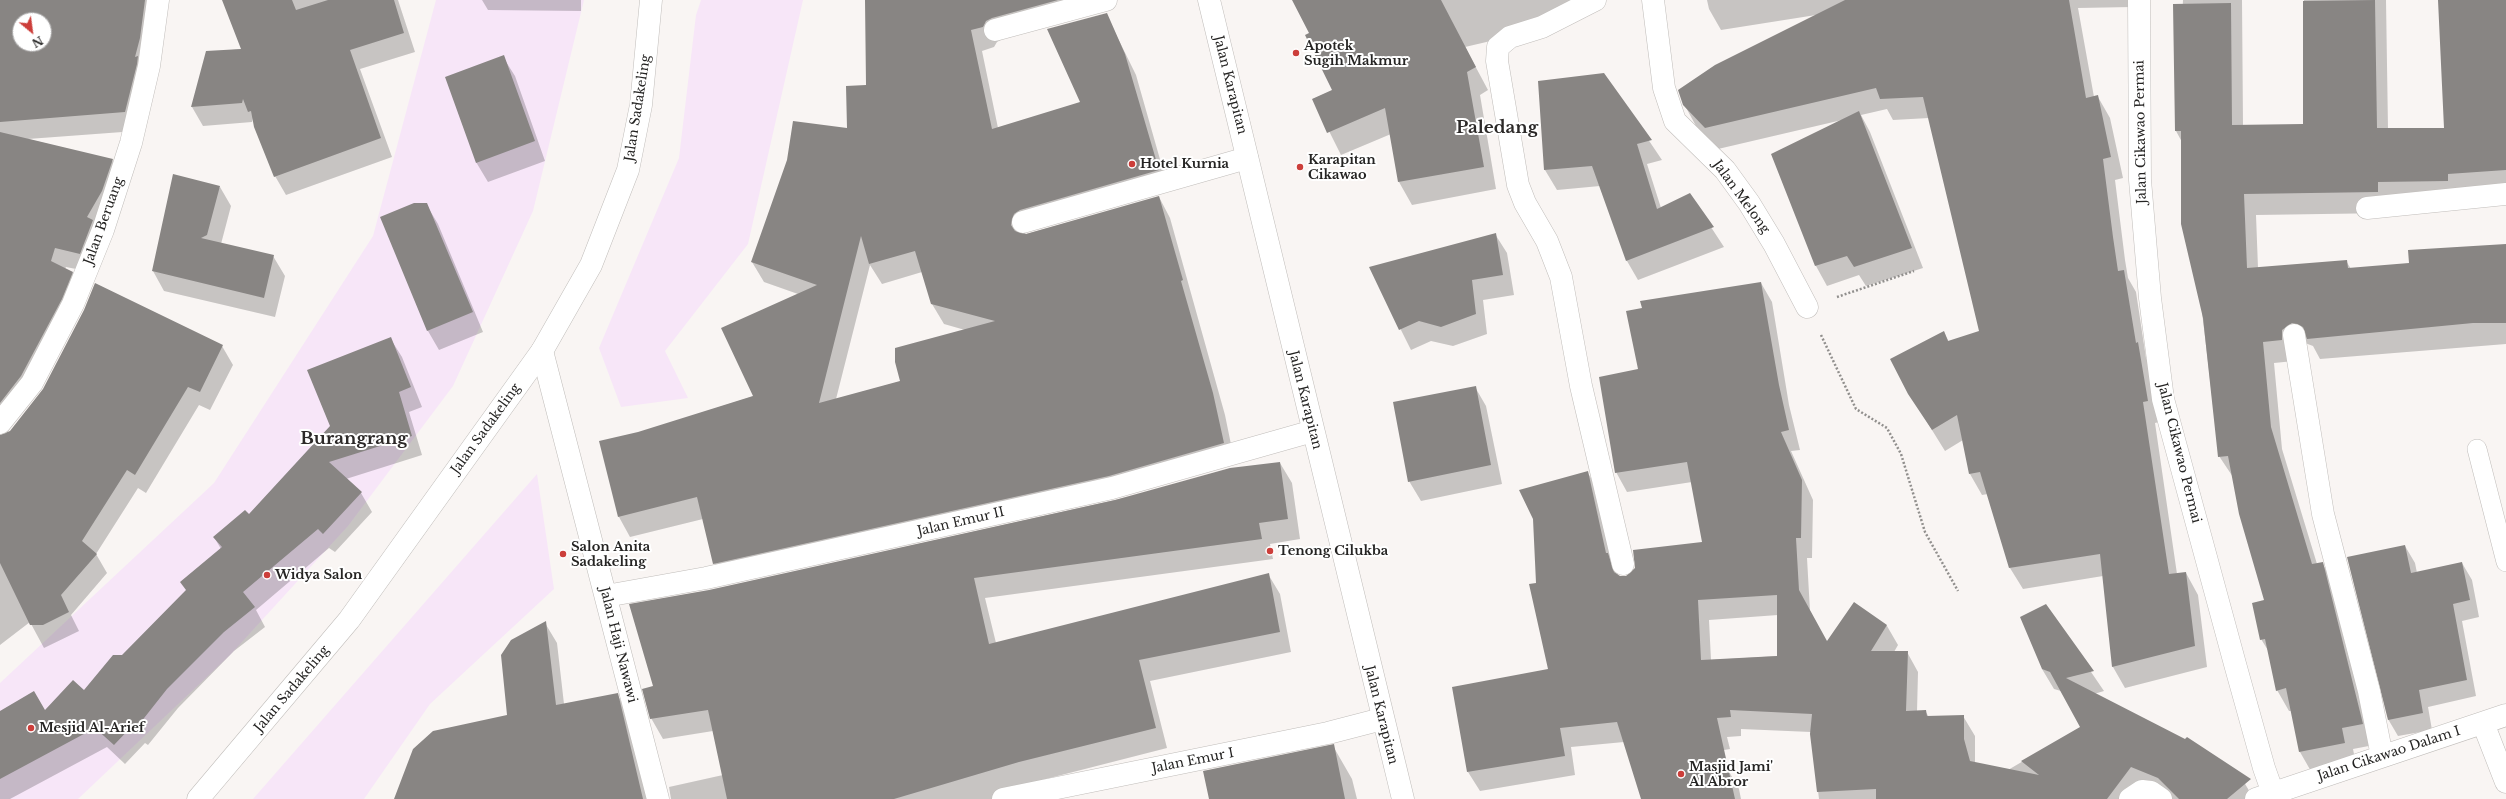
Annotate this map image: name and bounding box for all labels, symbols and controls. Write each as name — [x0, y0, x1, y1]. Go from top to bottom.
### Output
north arrow — [12, 12, 52, 52]
text: N — [29, 33, 45, 50]
street label: Jalan Karapitan — [1210, 34, 1250, 136]
place label: Apotek Sugih Makmur — [1304, 38, 1408, 69]
marker: Apotek Sugih Makmur — [1291, 48, 1301, 58]
street label: Jalan Sadakeling — [622, 53, 654, 163]
street label: Jalan Cikawao Permai — [2132, 60, 2150, 204]
district label: Paledang — [1456, 118, 1538, 138]
place label: Karapitan Cikawao — [1308, 152, 1376, 183]
place label: Hotel Kurnia — [1140, 156, 1229, 172]
street label: Jalan Melong — [1709, 157, 1773, 237]
marker: Hotel Kurnia — [1127, 159, 1137, 169]
marker: Karapitan Cikawao — [1295, 162, 1305, 172]
street label: Jalan Beruang — [81, 175, 127, 267]
street label: Jalan Karapitan — [1285, 349, 1325, 451]
street label: Jalan Sadakeling — [448, 381, 524, 477]
street label: Jalan Cikawao Permai — [2154, 381, 2204, 525]
district label: Burangrang — [300, 429, 408, 449]
street label: Jalan Emur II — [916, 504, 1006, 540]
place label: Salon Anita Sadakeling — [571, 539, 650, 570]
place label: Tenong Cilukba — [1278, 543, 1388, 559]
marker: Tenong Cilukba — [1265, 546, 1275, 556]
marker: Salon Anita Sadakeling — [558, 549, 568, 559]
place label: Widya Salon — [275, 567, 362, 583]
marker: Widya Salon — [262, 570, 272, 580]
street label: Jalan Haji Nawawi — [596, 585, 640, 705]
street label: Jalan Sadakeling — [251, 643, 333, 735]
street label: Jalan Karapitan — [1361, 664, 1401, 766]
place label: Mesjid Al-Arief — [39, 720, 145, 736]
marker: Mesjid Al-Arief — [26, 723, 36, 733]
street label: Jalan Cikawao Dalam I — [2316, 724, 2462, 784]
street label: Jalan Emur I — [1151, 745, 1235, 777]
place label: Masjid Jami' Al Abror — [1689, 759, 1773, 790]
marker: Masjid Jami' Al Abror — [1676, 769, 1686, 779]

